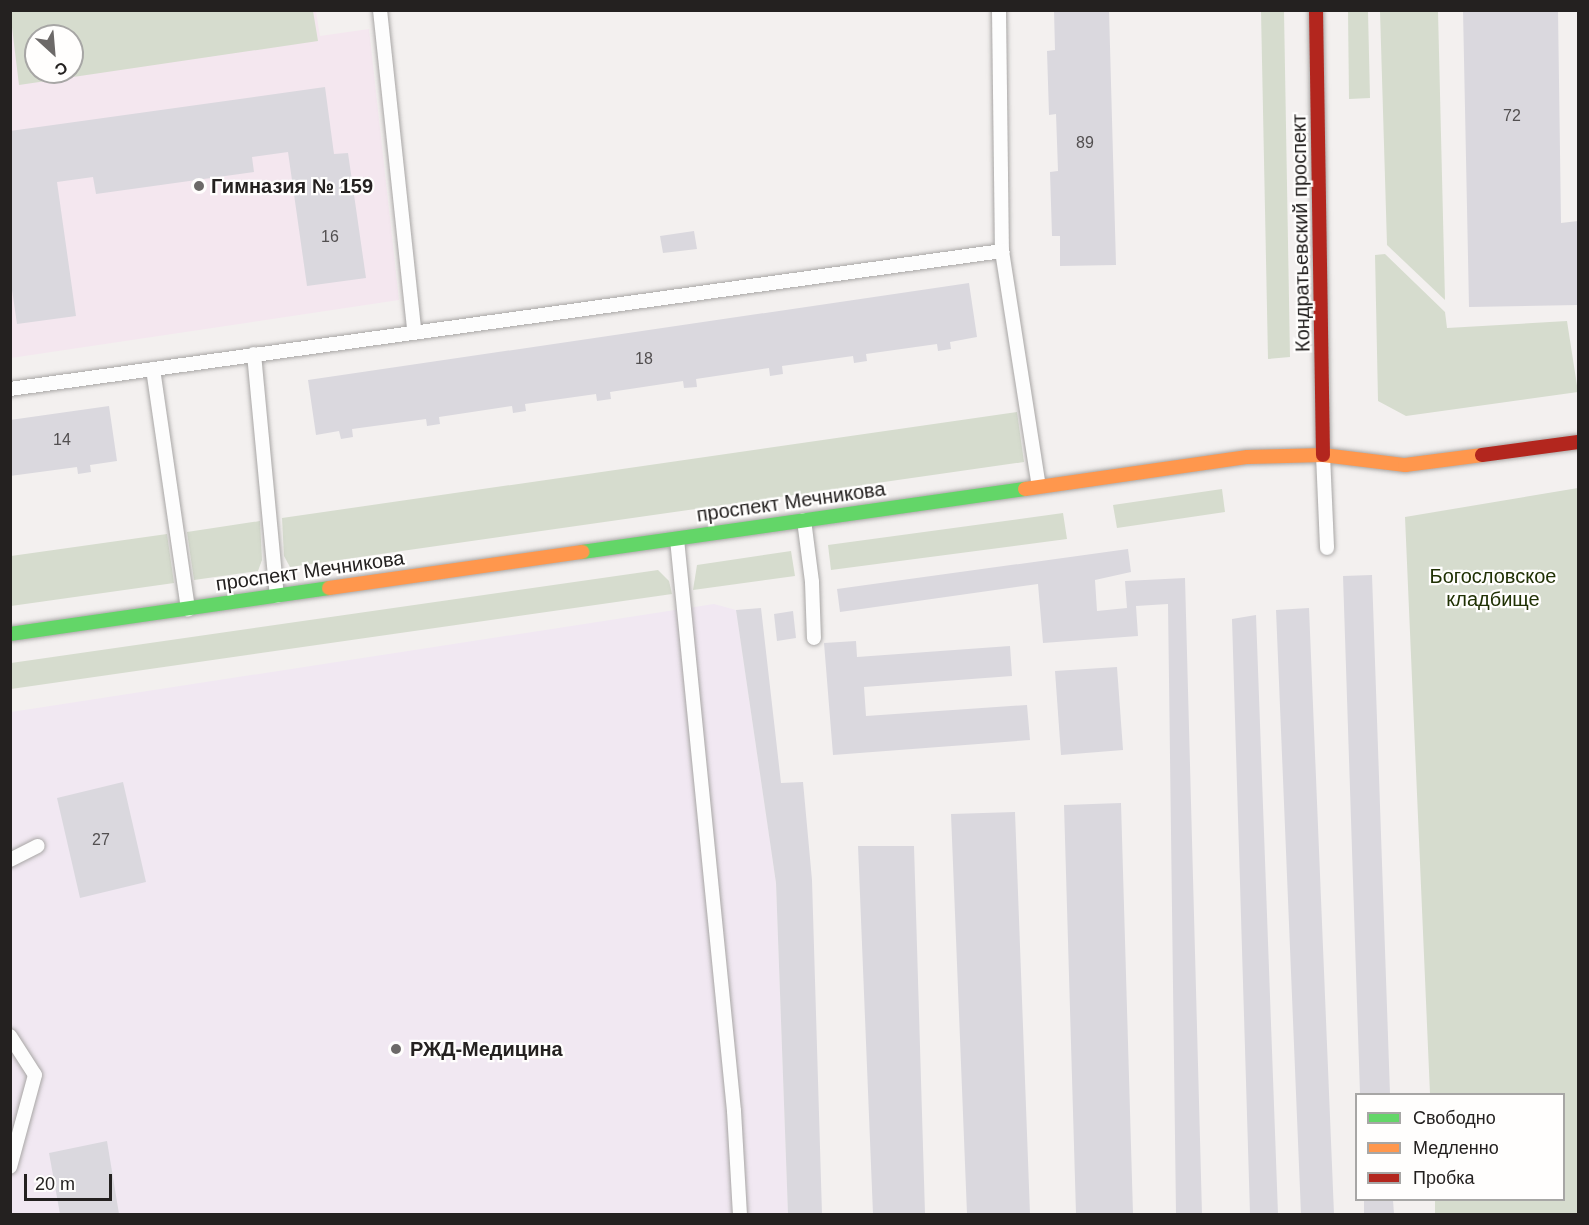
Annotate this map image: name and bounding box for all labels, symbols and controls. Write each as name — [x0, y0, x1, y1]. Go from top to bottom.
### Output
north arrow — [24, 24, 84, 84]
text: С — [52, 59, 70, 79]
house number: 72 — [1503, 106, 1521, 126]
street label: Кондратьевский проспект — [1287, 114, 1315, 352]
house number: 89 — [1076, 133, 1094, 153]
place label: Гимназия № 159 — [211, 174, 373, 198]
marker: Гимназия № 159 — [192, 179, 206, 193]
house number: 16 — [321, 227, 339, 247]
house number: 18 — [635, 349, 653, 369]
house number: 14 — [53, 430, 71, 450]
street label: проспект Мечникова — [695, 477, 887, 527]
street label: проспект Мечникова — [214, 546, 406, 596]
park label: Богословское кладбище — [1430, 565, 1556, 612]
house number: 27 — [92, 830, 110, 850]
place label: РЖД-Медицина — [410, 1037, 563, 1061]
marker: РЖД-Медицина — [387, 1040, 405, 1058]
legend — [1355, 1093, 1565, 1201]
text: Свободно — [1413, 1108, 1496, 1128]
text: Медленно — [1413, 1138, 1499, 1158]
scale bar — [27, 1162, 116, 1200]
text: Пробка — [1413, 1168, 1475, 1188]
text: 20 m — [35, 1174, 75, 1194]

